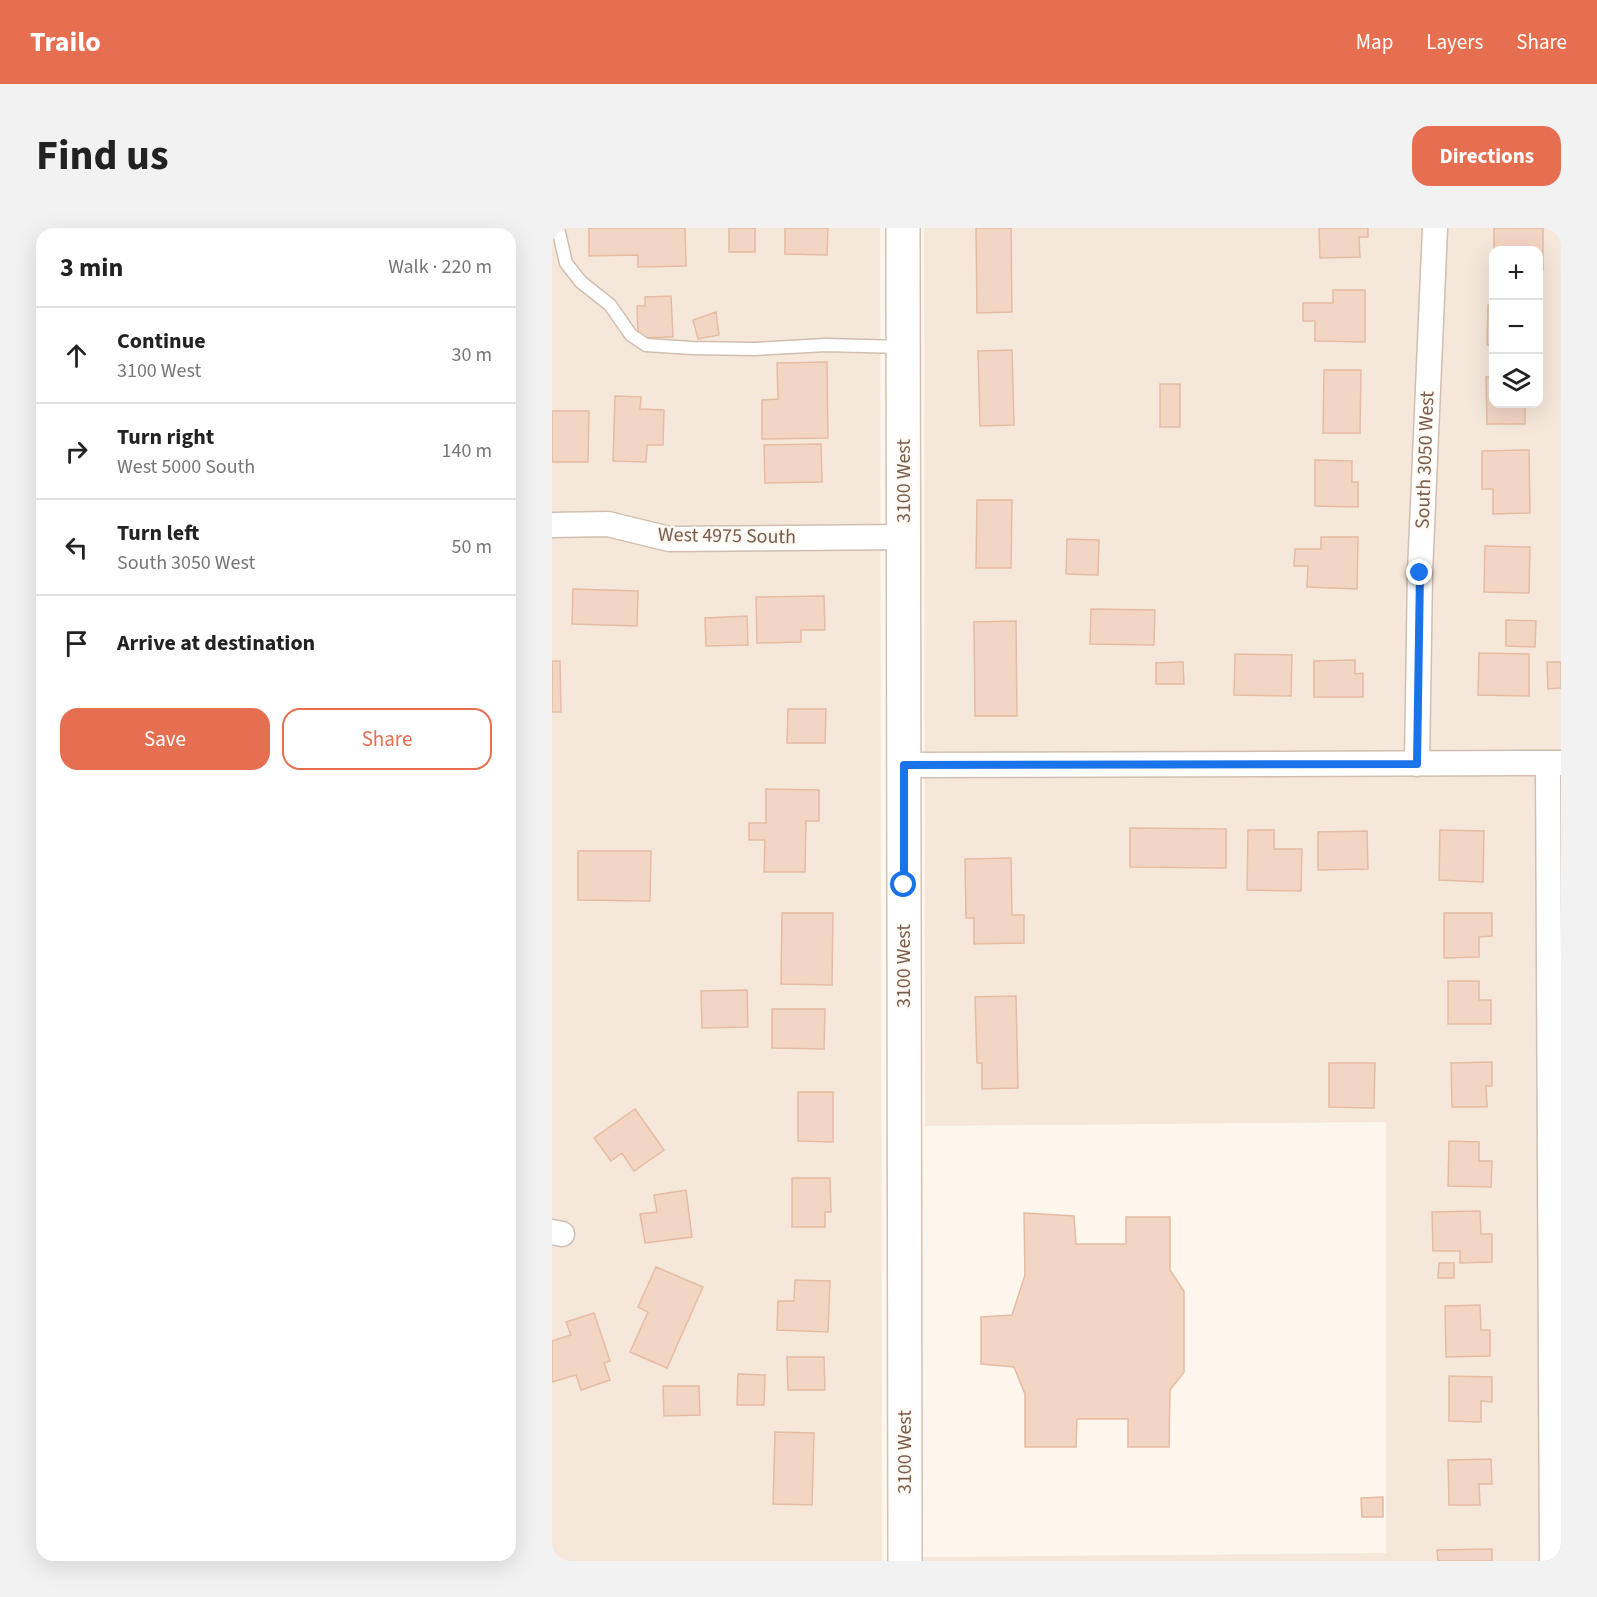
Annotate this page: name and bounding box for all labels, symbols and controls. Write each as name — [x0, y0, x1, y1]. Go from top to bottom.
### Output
text: Trailo — [30, 22, 101, 62]
text: Map — [1356, 27, 1393, 57]
text: Layers — [1426, 27, 1483, 57]
text: Share — [1516, 27, 1567, 57]
text: Find us — [36, 126, 169, 186]
button: Directions — [1412, 126, 1561, 186]
map controls — [1489, 246, 1543, 408]
button: + — [1489, 246, 1543, 300]
text: 3 min — [60, 249, 123, 286]
text: Walk · 220 m — [388, 253, 492, 281]
button: − — [1489, 300, 1543, 354]
text: Continue — [117, 325, 206, 357]
icon: ahead — [60, 339, 93, 372]
text: 30 m — [452, 341, 492, 369]
button: layers — [1489, 354, 1543, 408]
text: 3100 West — [117, 357, 201, 385]
street label: South 3050 West — [1409, 390, 1441, 530]
text: Turn right — [117, 421, 214, 453]
icon: right — [60, 435, 93, 468]
text: 140 m — [442, 437, 492, 465]
street label: 3100 West — [890, 439, 918, 523]
text: West 5000 South — [117, 453, 255, 481]
text: Turn left — [117, 517, 199, 549]
street label: West 4975 South — [658, 521, 796, 551]
icon: left — [60, 531, 93, 564]
text: 50 m — [452, 533, 492, 561]
text: South 3050 West — [117, 549, 255, 577]
route end — [1406, 559, 1432, 585]
icon: arrive — [60, 627, 93, 660]
text: Arrive at destination — [117, 627, 315, 659]
button: Save — [60, 708, 270, 770]
button: Share — [282, 708, 492, 770]
route start — [890, 871, 916, 897]
street label: 3100 West — [890, 924, 918, 1008]
street label: 3100 West — [891, 1410, 919, 1494]

